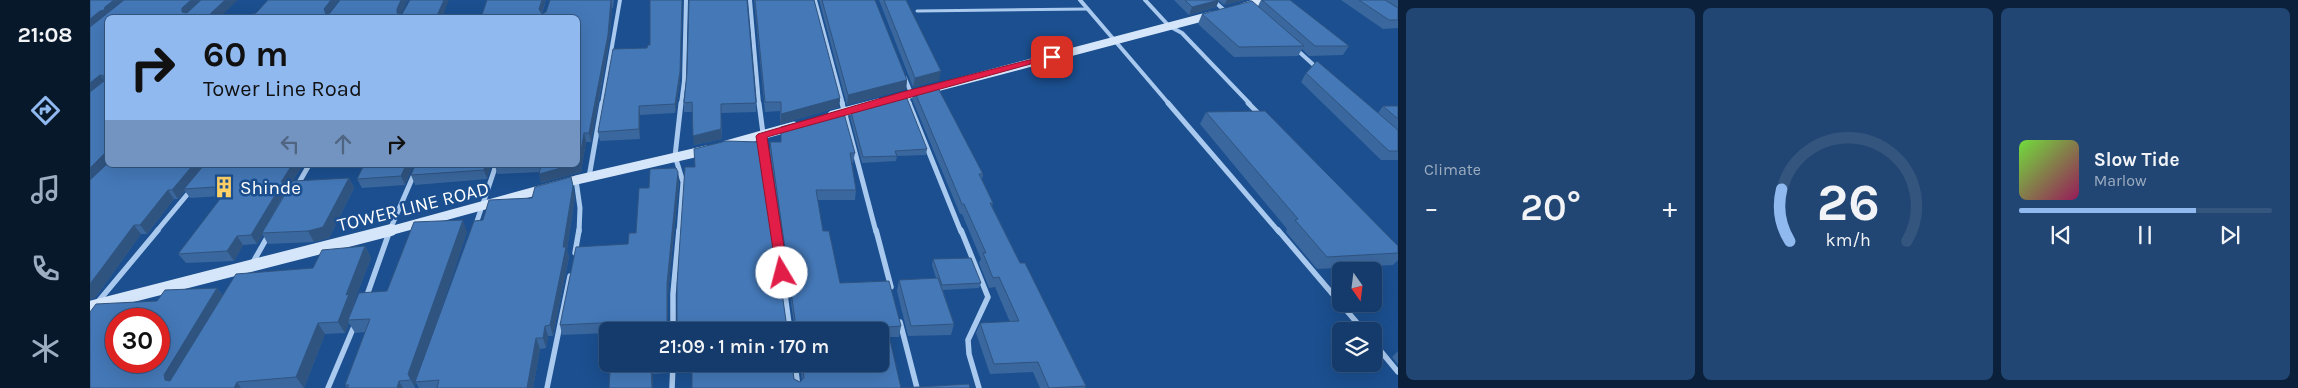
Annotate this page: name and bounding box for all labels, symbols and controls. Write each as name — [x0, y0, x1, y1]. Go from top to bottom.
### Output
text: 21:08 — [17, 22, 73, 48]
text: 60 m — [203, 34, 288, 75]
icon: right — [120, 35, 185, 100]
pin — [1031, 36, 1073, 78]
icon: arrive — [1038, 43, 1066, 71]
text: Tower Line Road — [203, 76, 362, 102]
icon: directions — [28, 93, 63, 128]
icon: left — [276, 130, 304, 158]
icon: ahead — [329, 130, 357, 158]
icon: right — [382, 130, 410, 158]
text: Slow Tide — [2094, 149, 2180, 171]
text: Climate — [1424, 160, 1481, 179]
text: Marlow — [2094, 171, 2147, 190]
icon: music — [28, 172, 63, 207]
text: 26 — [1816, 172, 1880, 233]
building icon: Shinde — [211, 174, 237, 200]
place label: Shinde — [240, 177, 301, 199]
street label: TOWER LINE ROAD — [335, 178, 491, 236]
text: 20° — [1520, 185, 1581, 230]
text: − — [1424, 191, 1439, 224]
text: + — [1663, 191, 1677, 224]
icon: previous — [2047, 221, 2075, 249]
icon: pause — [2131, 221, 2159, 249]
icon: next — [2216, 221, 2244, 249]
text: km/h — [1825, 230, 1871, 251]
position arrow — [755, 246, 807, 298]
icon: phone — [28, 251, 63, 286]
north arrow — [1332, 262, 1382, 312]
map controls — [1332, 262, 1382, 372]
speed limit sign: 30 — [105, 308, 170, 373]
button: layers — [1332, 322, 1382, 372]
icon: climate — [28, 331, 63, 366]
text: 21:09 · 1 min · 170 m — [659, 336, 829, 358]

